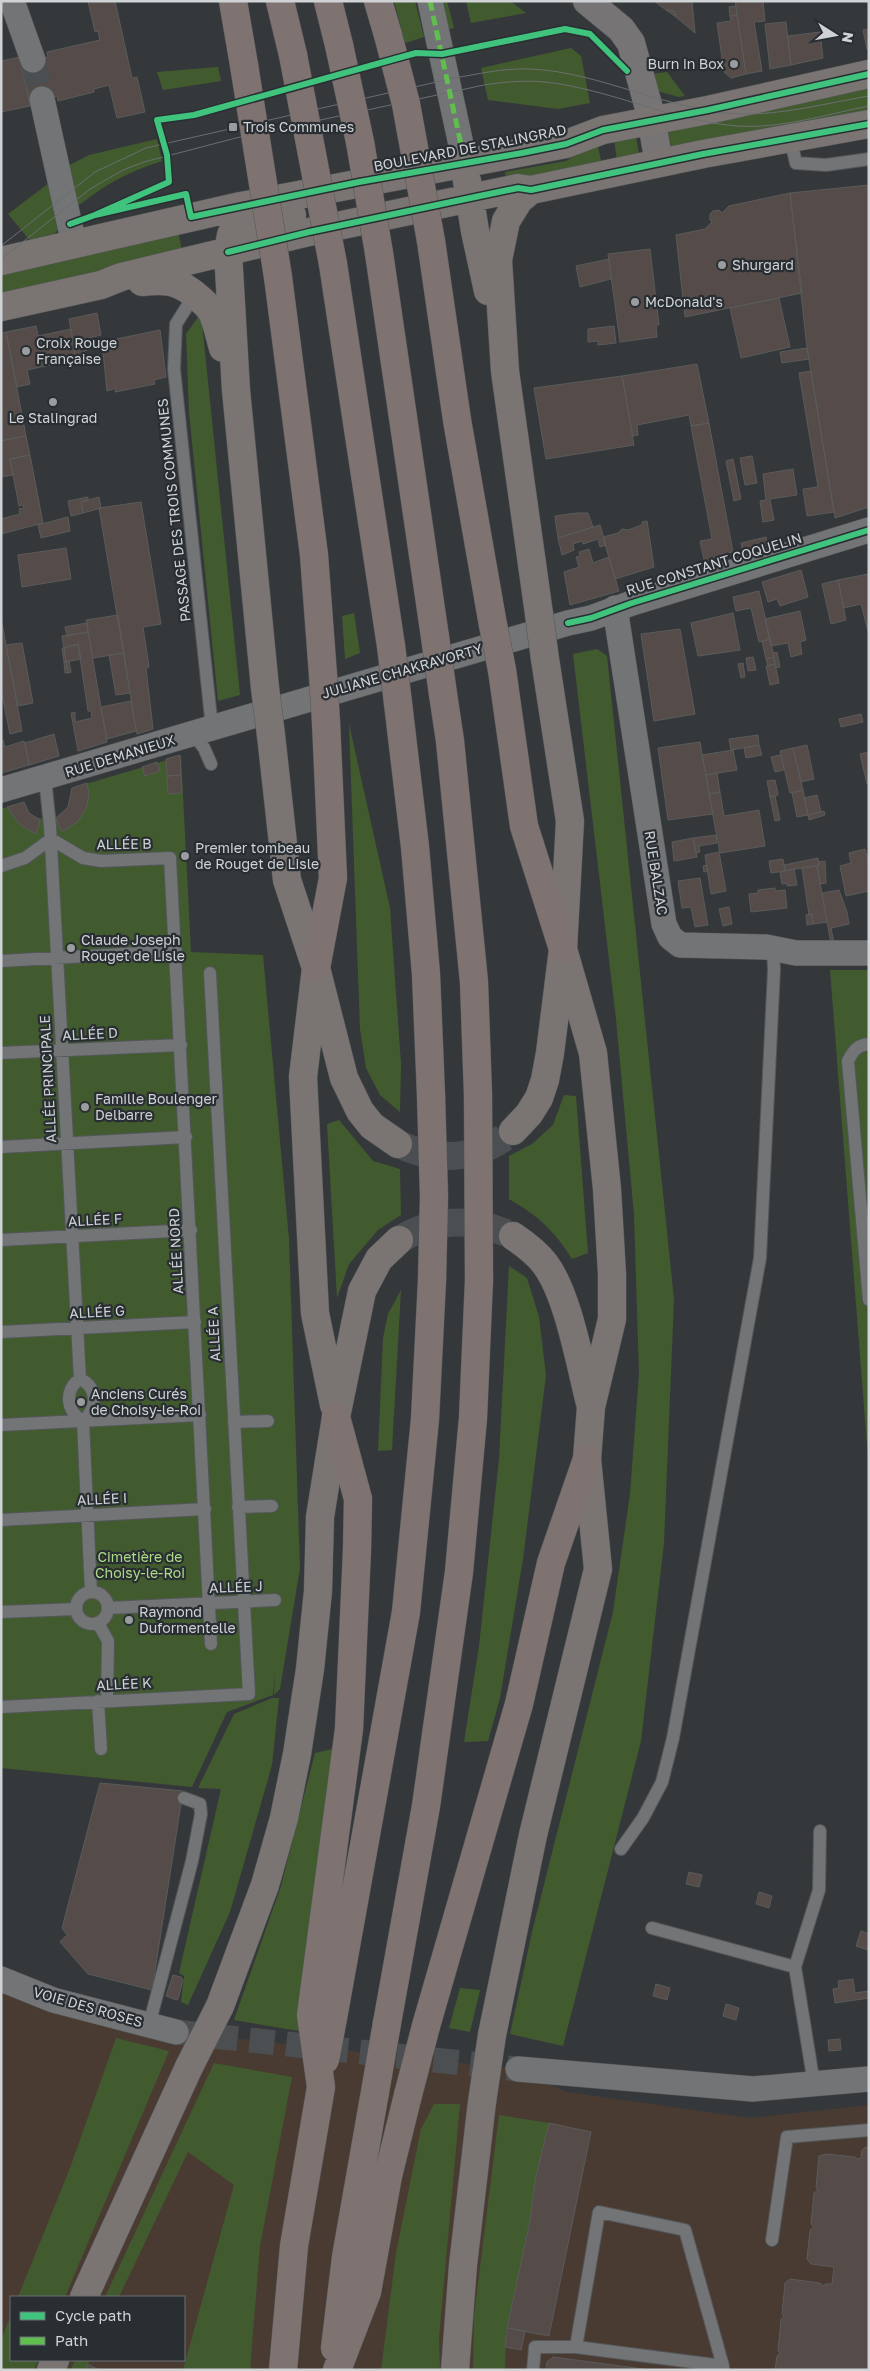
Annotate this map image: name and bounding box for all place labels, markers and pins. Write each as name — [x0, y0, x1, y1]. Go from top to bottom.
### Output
place label: Burn in Box — [648, 55, 724, 72]
marker: Burn in Box — [728, 58, 740, 70]
place label: Trois Communes — [243, 118, 354, 135]
marker: Trois Communes — [227, 121, 239, 133]
place label: Shurgard — [732, 256, 794, 273]
marker: Shurgard — [716, 259, 728, 271]
place label: McDonald's — [645, 293, 723, 310]
marker: McDonald's — [629, 296, 641, 308]
place label: Croix Rouge Française — [36, 334, 117, 367]
marker: Croix Rouge Française — [20, 345, 32, 357]
marker: Le Stalingrad — [47, 396, 59, 408]
place label: Le Stalingrad — [9, 409, 97, 426]
place label: Premier tombeau de Rouget de Lisle — [195, 839, 319, 872]
marker: Premier tombeau de Rouget de Lisle — [179, 850, 191, 862]
place label: Claude Joseph Rouget de Lisle — [81, 931, 185, 964]
marker: Claude Joseph Rouget de Lisle — [65, 942, 77, 954]
place label: Famille Boulenger Delbarre — [95, 1090, 218, 1123]
marker: Famille Boulenger Delbarre — [79, 1101, 91, 1113]
place label: Anciens Curés de Choisy-le-Roi — [91, 1385, 201, 1418]
marker: Anciens Curés de Choisy-le-Roi — [75, 1396, 87, 1408]
place label: Raymond Duformentelle — [139, 1603, 236, 1636]
marker: Raymond Duformentelle — [123, 1614, 135, 1626]

